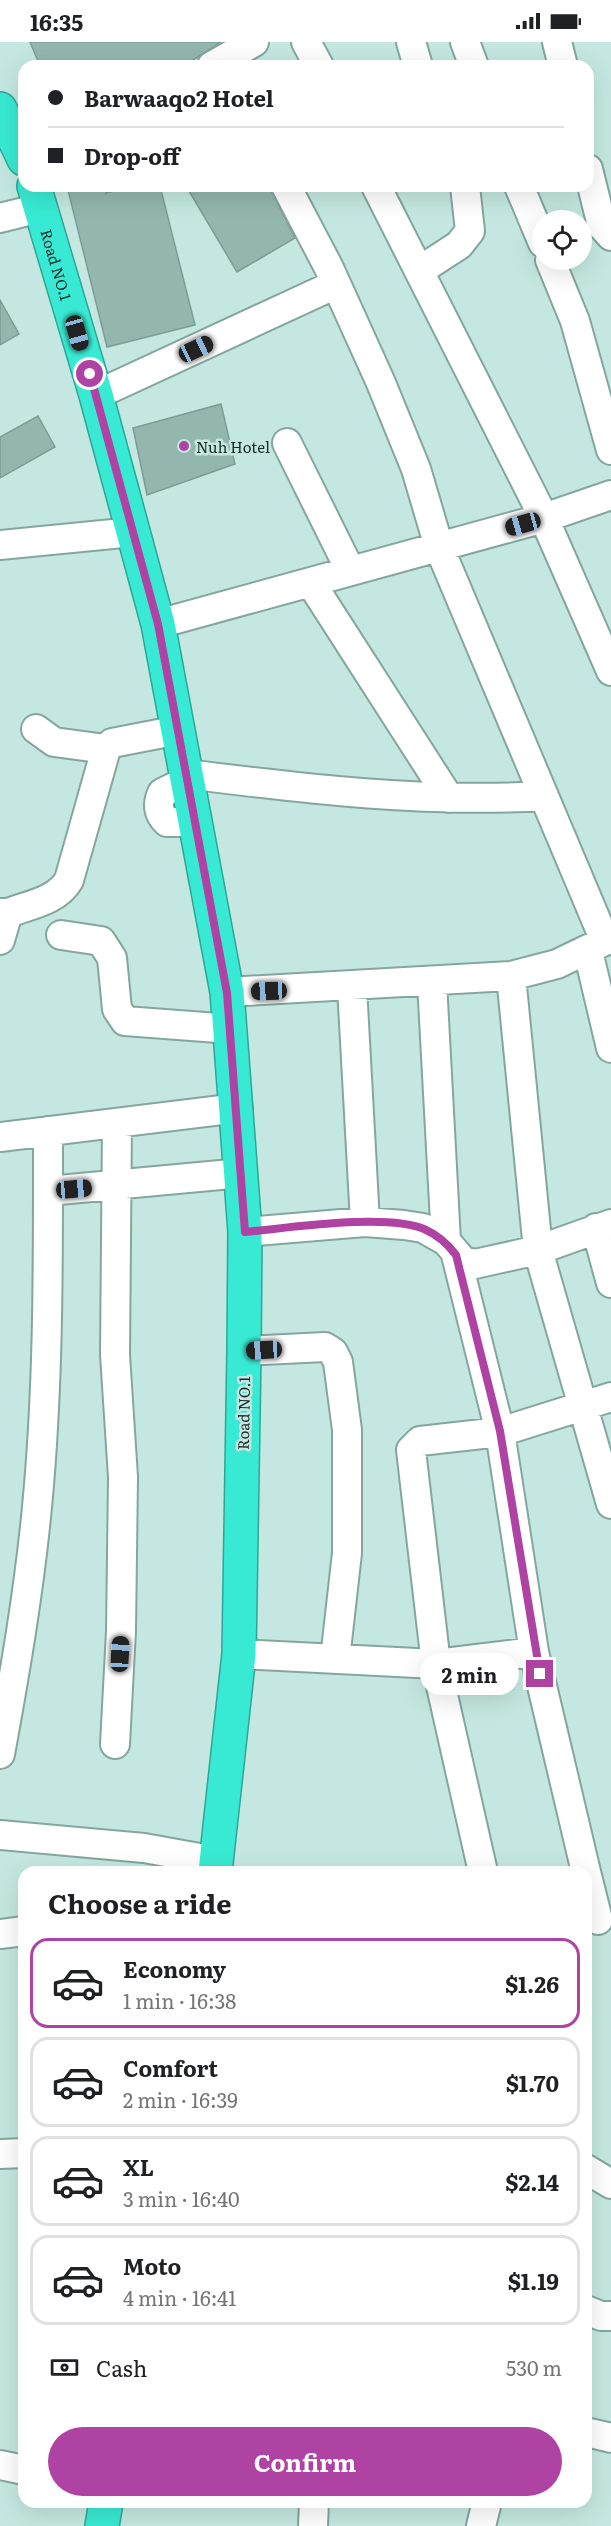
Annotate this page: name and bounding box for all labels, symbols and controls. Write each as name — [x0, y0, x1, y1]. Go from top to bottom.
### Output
text: 16:35 — [30, 5, 83, 38]
text: Barwaaqo2 Hotel — [84, 81, 274, 114]
text: Drop-off — [84, 139, 180, 172]
map controls — [532, 210, 592, 270]
button: locate — [532, 210, 592, 270]
street label: Road NO.1 — [36, 226, 79, 303]
car — [63, 313, 91, 353]
car — [176, 333, 216, 365]
route start — [76, 360, 103, 387]
place label: Nuh Hotel — [196, 435, 270, 458]
marker: Nuh Hotel — [177, 439, 191, 453]
car — [503, 510, 543, 538]
car — [251, 981, 287, 1001]
car — [55, 1178, 93, 1200]
car — [246, 1340, 282, 1360]
street label: Road NO.1 — [231, 1376, 255, 1450]
car — [110, 1636, 130, 1672]
callout: 2 min — [420, 1653, 519, 1695]
text: 2 min — [442, 1659, 497, 1689]
route end — [526, 1660, 553, 1687]
text: Choose a ride — [48, 1882, 231, 1922]
text: Economy — [123, 1952, 226, 1985]
icon: car — [51, 1956, 105, 2010]
text: $1.26 — [505, 1967, 559, 2000]
text: 1 min · 16:38 — [123, 1985, 236, 2015]
text: Comfort — [123, 2051, 218, 2084]
icon: car — [51, 2055, 105, 2109]
text: $1.70 — [506, 2066, 559, 2099]
text: 2 min · 16:39 — [123, 2084, 238, 2114]
text: XL — [123, 2150, 154, 2183]
icon: car — [51, 2154, 105, 2208]
text: $2.14 — [505, 2165, 559, 2198]
text: 3 min · 16:40 — [123, 2183, 240, 2213]
text: Moto — [123, 2249, 181, 2282]
icon: car — [51, 2253, 105, 2307]
text: $1.19 — [508, 2264, 559, 2297]
text: 4 min · 16:41 — [123, 2282, 236, 2312]
icon: cash — [48, 2351, 81, 2384]
text: Cash — [96, 2351, 147, 2384]
text: 530 m — [506, 2352, 562, 2382]
button: Confirm — [48, 2427, 562, 2496]

